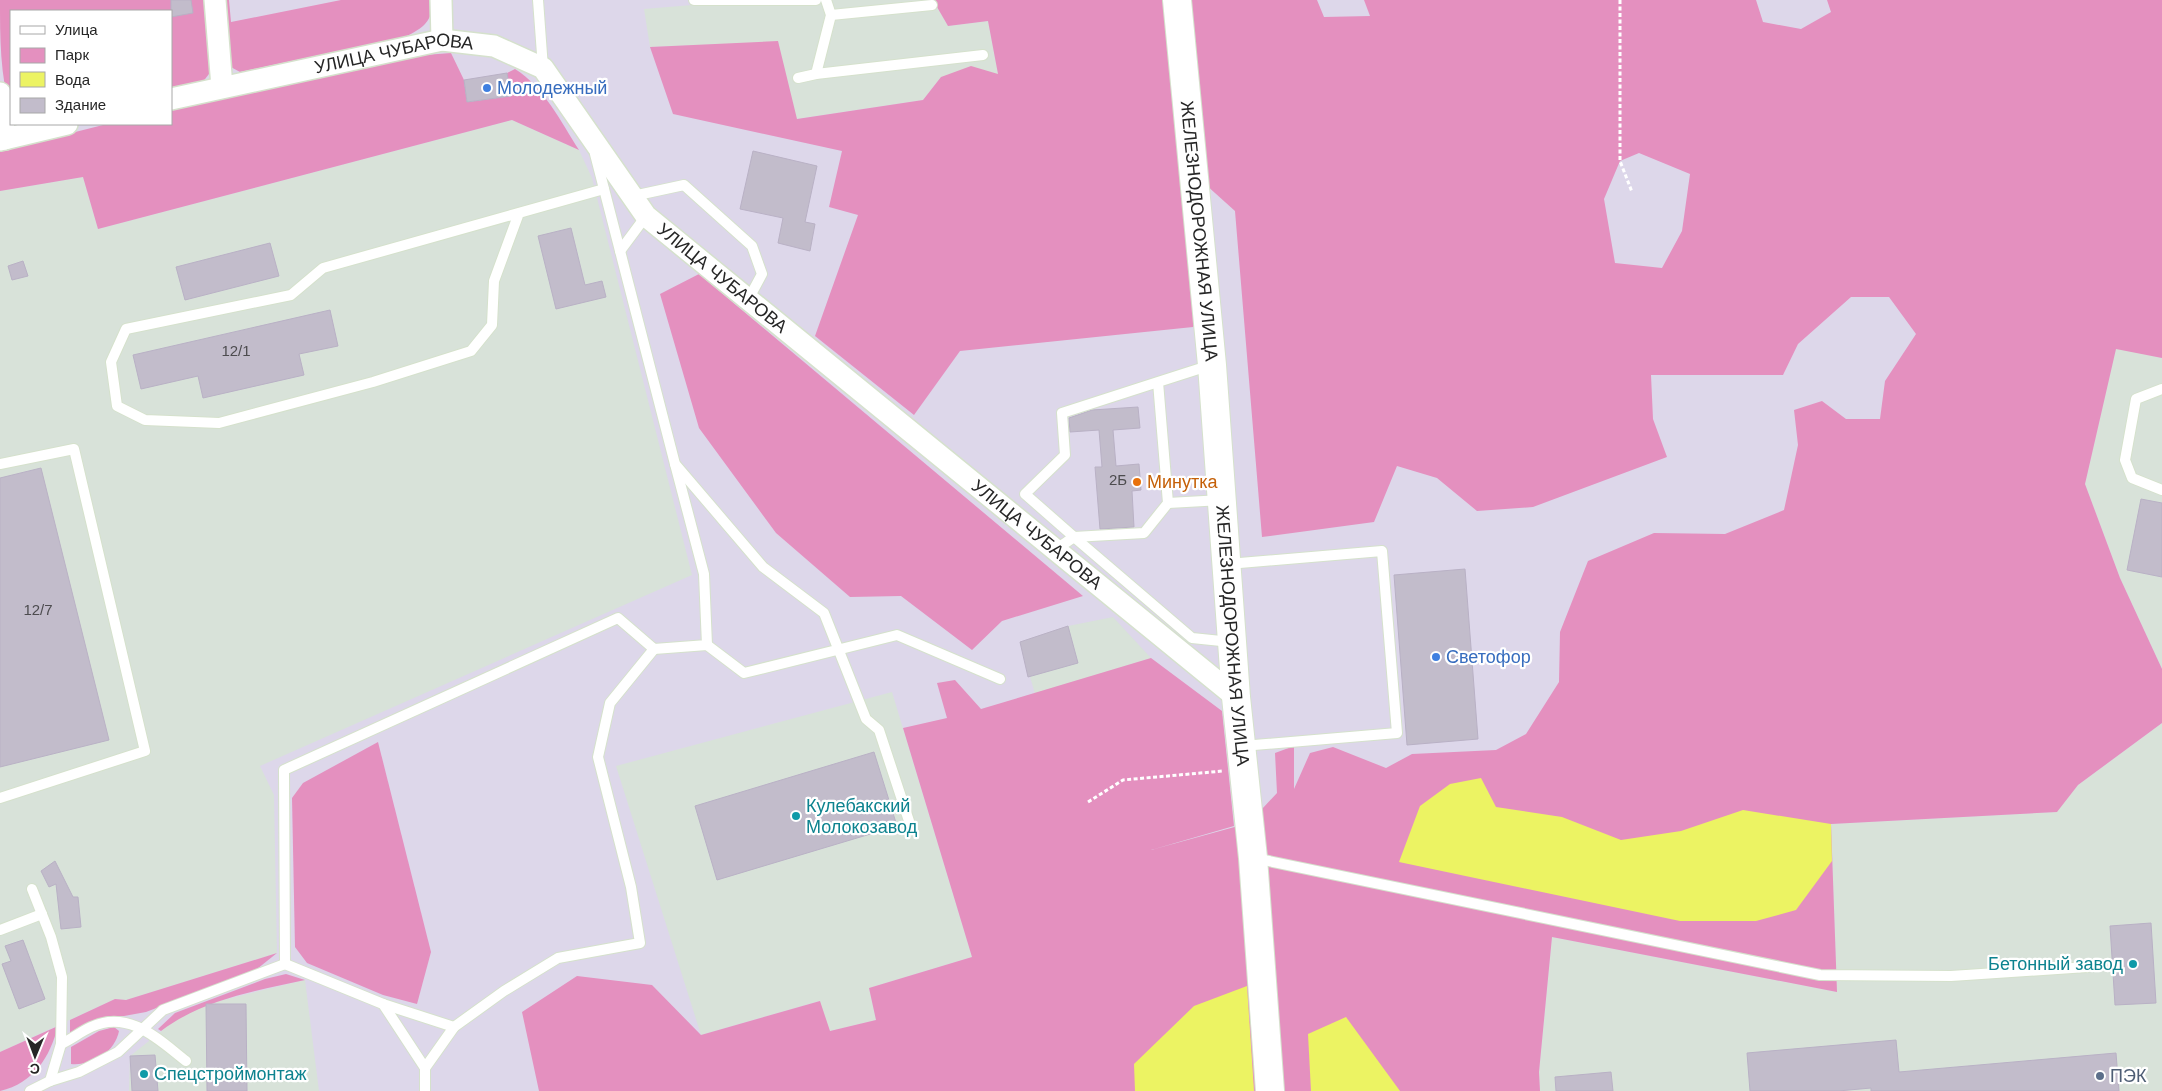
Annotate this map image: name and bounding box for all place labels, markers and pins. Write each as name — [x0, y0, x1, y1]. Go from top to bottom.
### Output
place label: Молодежный — [497, 78, 607, 98]
marker: Молодежный — [481, 82, 493, 94]
place label: Минутка — [1147, 472, 1219, 492]
marker: Минутка — [1131, 476, 1143, 488]
place label: Светофор — [1446, 647, 1531, 667]
marker: Светофор — [1430, 651, 1442, 663]
place label: Кулебакский Молокозавод — [806, 796, 918, 837]
marker: Кулебакский Молокозавод — [790, 810, 802, 822]
place label: Бетонный завод — [1988, 954, 2123, 974]
marker: Бетонный завод — [2127, 958, 2139, 970]
place label: Спецстроймонтаж — [154, 1064, 307, 1084]
place label: ПЭК — [2110, 1066, 2147, 1086]
marker: Спецстроймонтаж — [138, 1068, 150, 1080]
marker: ПЭК — [2094, 1070, 2106, 1082]

